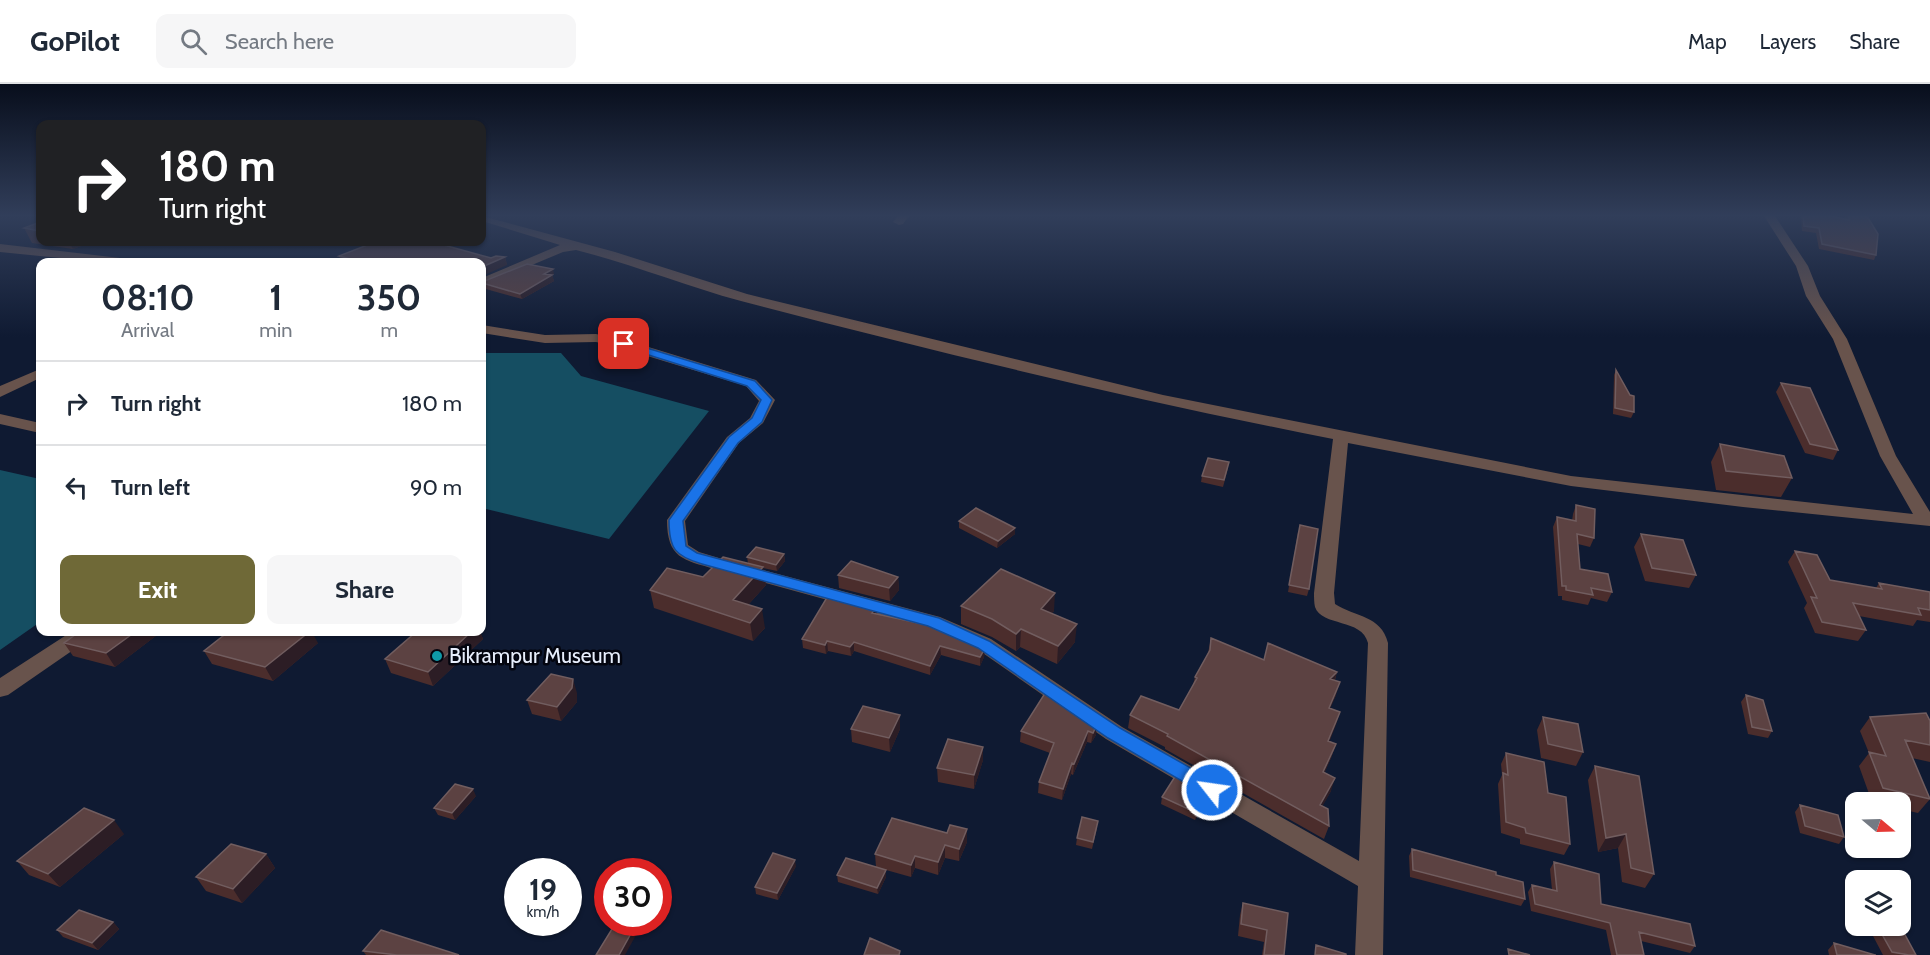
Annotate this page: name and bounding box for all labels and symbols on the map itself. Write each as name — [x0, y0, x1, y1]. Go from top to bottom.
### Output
pin — [598, 318, 649, 369]
place label: Bikrampur Museum — [449, 643, 621, 668]
marker: Bikrampur Museum — [430, 649, 444, 663]
position arrow — [1180, 758, 1244, 822]
north arrow — [1845, 792, 1911, 858]
speed limit sign: 30 — [594, 858, 672, 936]

